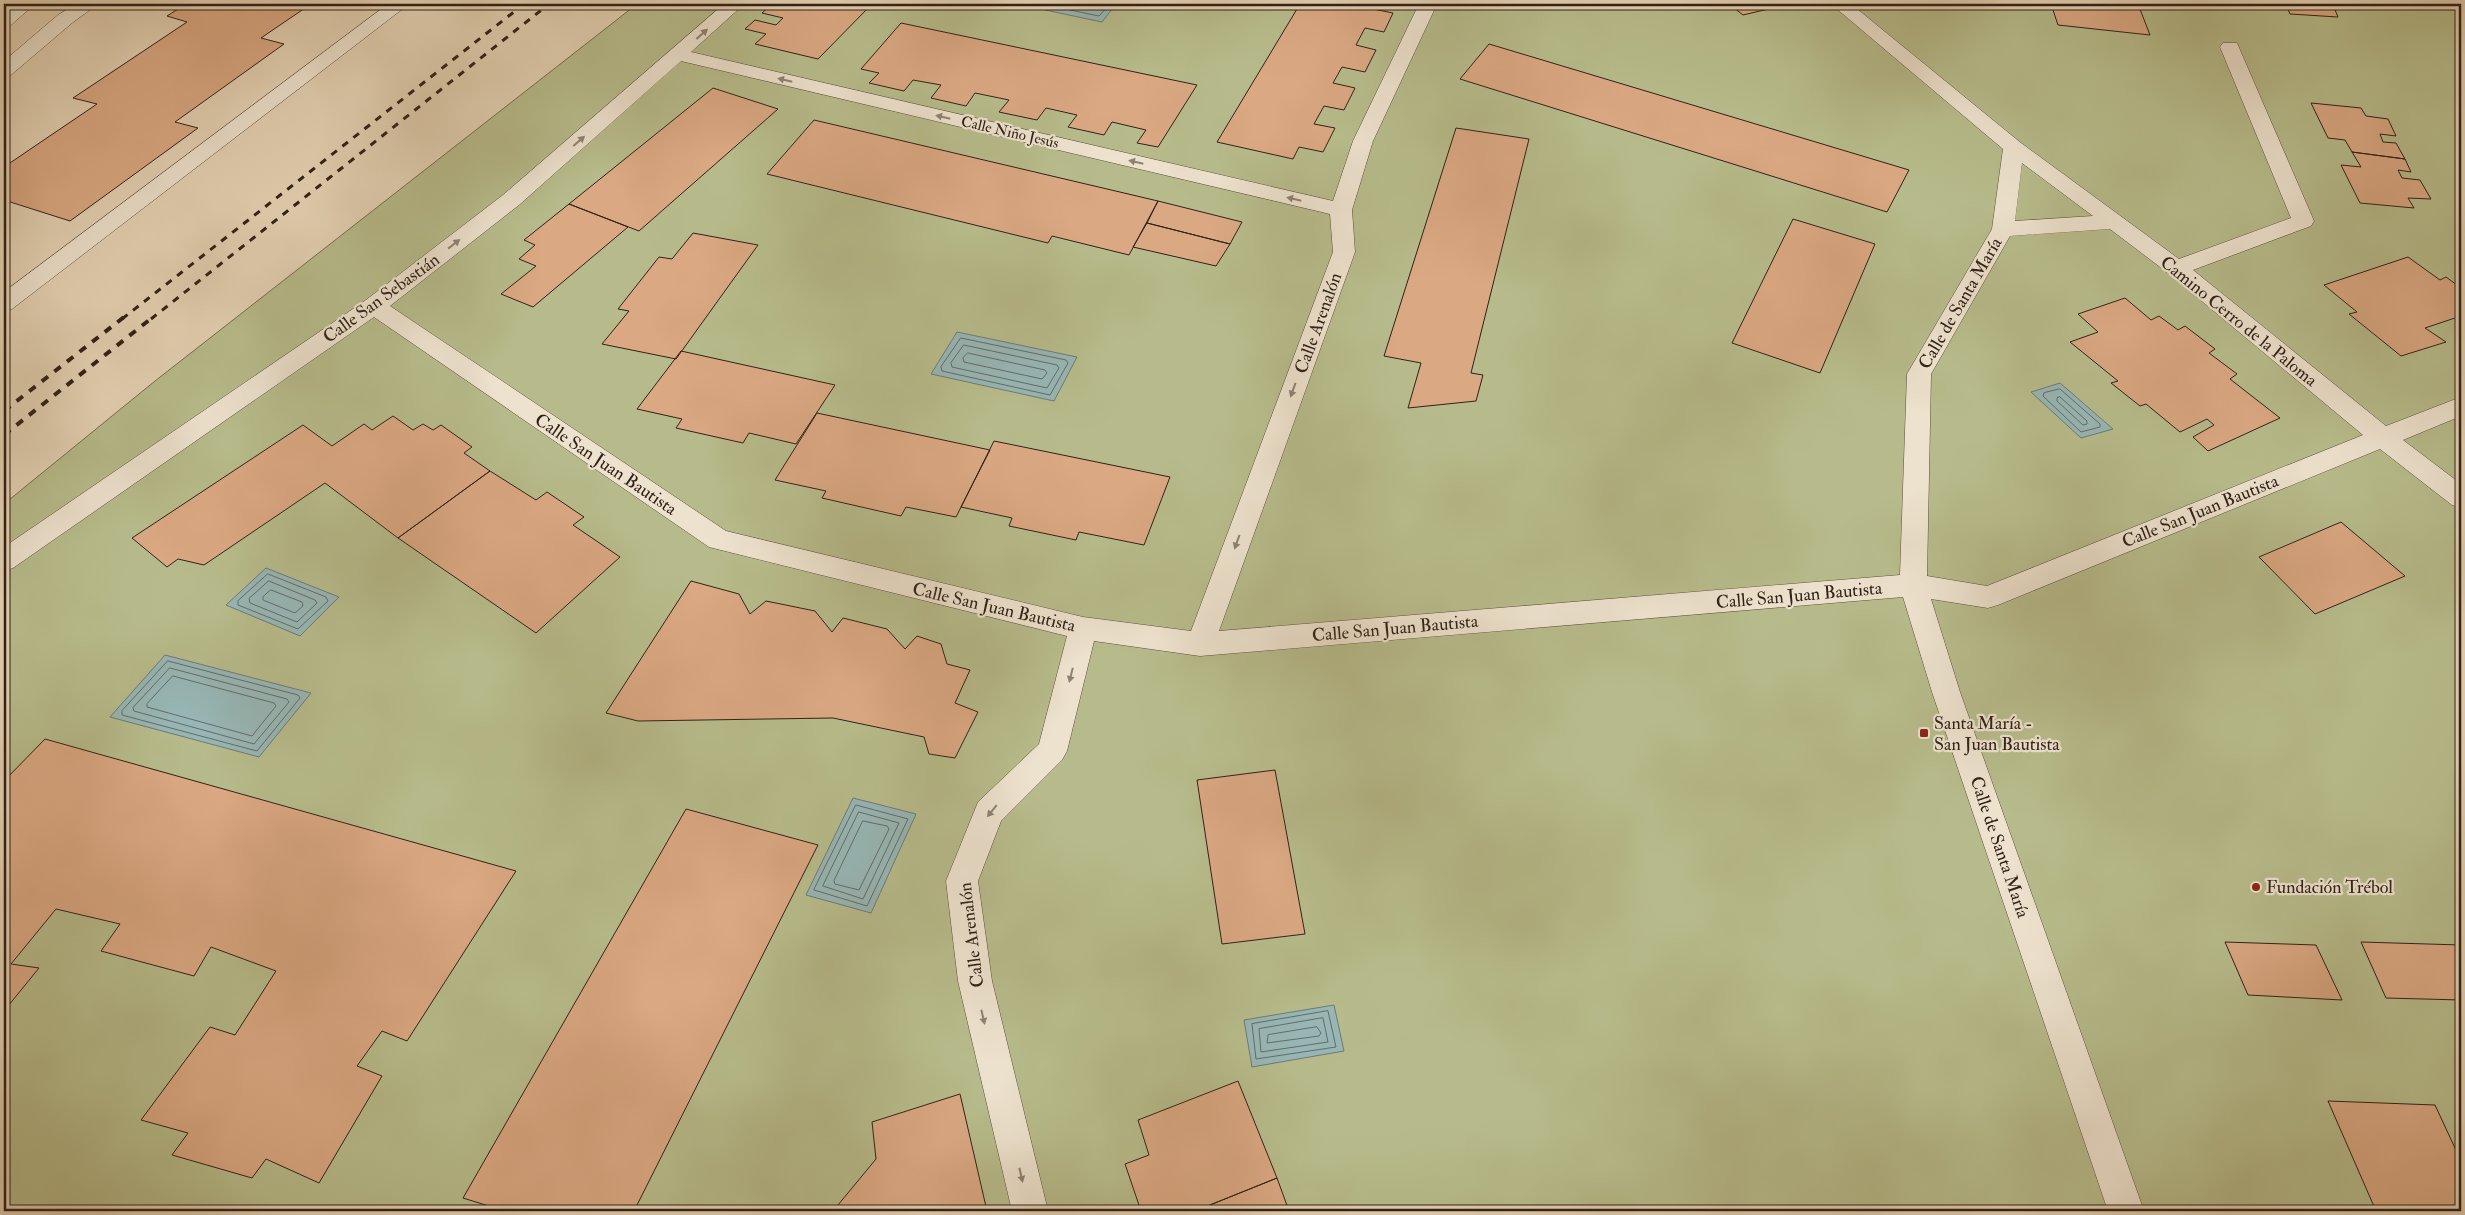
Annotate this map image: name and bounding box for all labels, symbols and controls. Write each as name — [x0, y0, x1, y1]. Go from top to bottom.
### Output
one-way arrow — [695, 28, 707, 40]
one-way arrow — [778, 76, 793, 84]
street label: Calle Niño Jesús — [959, 112, 1061, 154]
one-way arrow — [936, 113, 951, 121]
one-way arrow — [573, 135, 585, 147]
one-way arrow — [1128, 158, 1143, 166]
one-way arrow — [1286, 195, 1301, 203]
street label: Calle de Santa María — [1913, 233, 2008, 373]
one-way arrow — [447, 239, 461, 249]
street label: Calle San Sebastián — [318, 248, 444, 348]
street label: Camino Cerro de la Paloma — [2155, 251, 2322, 392]
street label: Calle Arenalón — [1290, 270, 1347, 377]
one-way arrow — [1289, 382, 1296, 397]
street label: Calle San Juan Bautista — [530, 408, 682, 521]
street label: Calle San Juan Bautista — [2119, 469, 2282, 553]
one-way arrow — [1233, 535, 1241, 550]
street label: Calle San Juan Bautista — [1715, 577, 1884, 614]
street label: Calle San Juan Bautista — [910, 578, 1078, 638]
street label: Calle San Juan Bautista — [1311, 610, 1480, 647]
one-way arrow — [1067, 668, 1075, 683]
place label: Santa María - San Juan Bautista — [1934, 712, 2060, 756]
marker: Santa María - San Juan Bautista — [1918, 727, 1930, 739]
street label: Calle de Santa María — [1965, 773, 2035, 922]
one-way arrow — [987, 804, 998, 817]
place label: Fundación Trébol — [2266, 876, 2393, 899]
street label: Calle Arenalón — [954, 881, 989, 989]
marker: Fundación Trébol — [2250, 881, 2262, 893]
one-way arrow — [980, 1009, 988, 1024]
one-way arrow — [1017, 1167, 1025, 1182]

